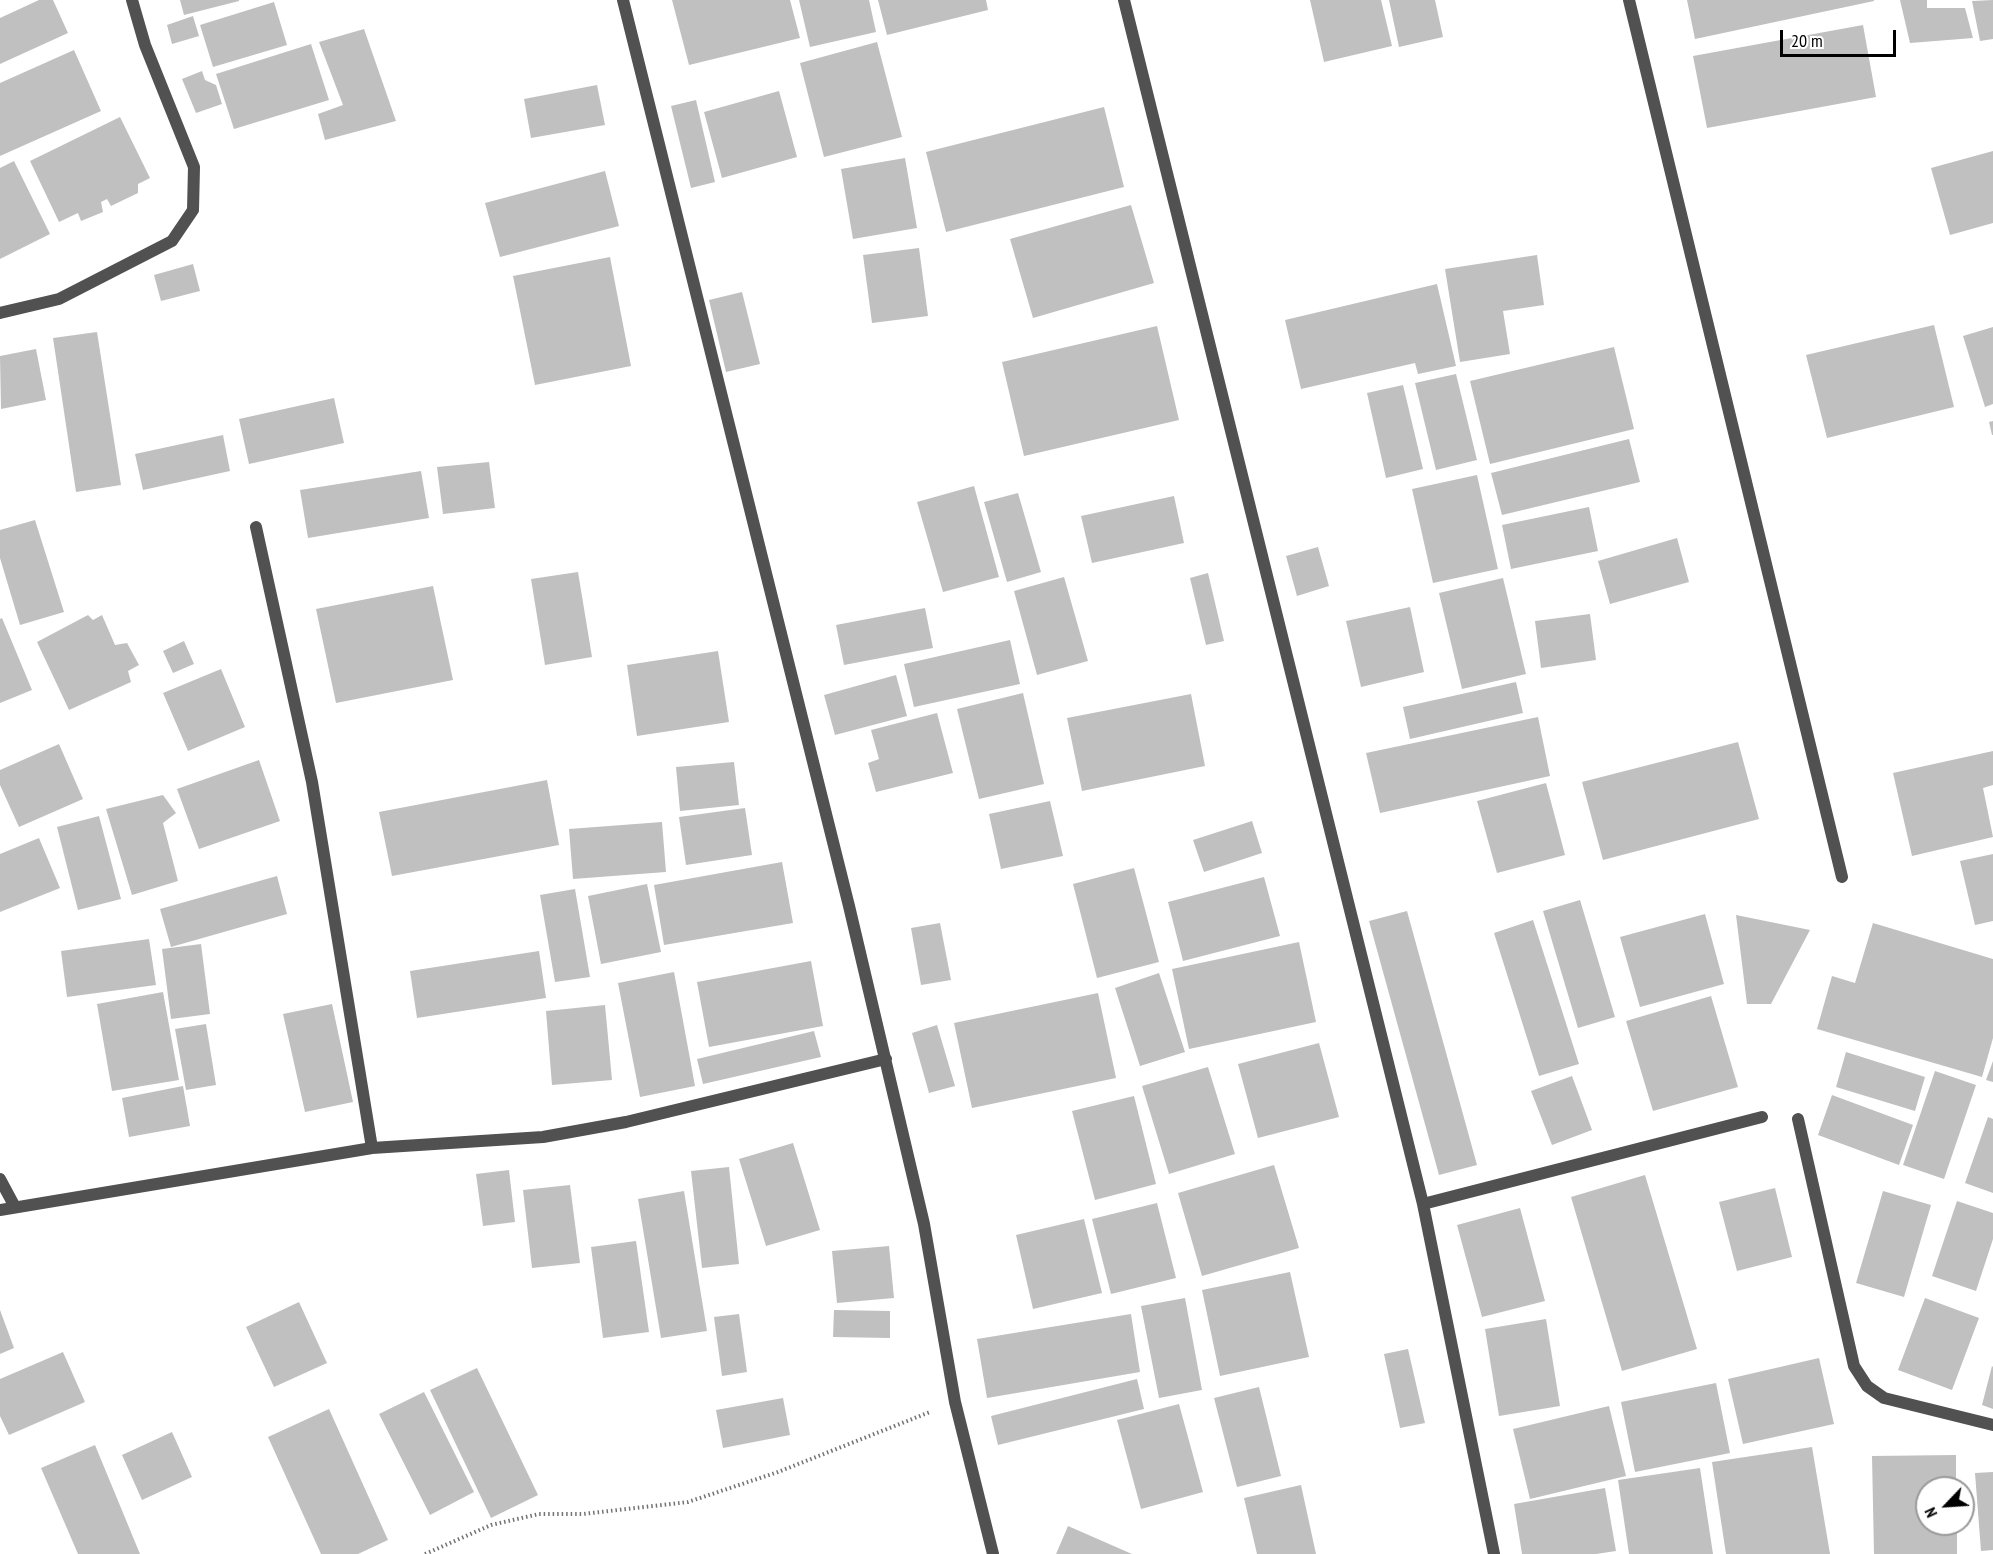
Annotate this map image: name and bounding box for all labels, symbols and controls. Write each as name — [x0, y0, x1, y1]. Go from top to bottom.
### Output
scale bar — [1783, 18, 1898, 56]
text: 20 m — [1791, 29, 1823, 52]
north arrow — [1915, 1476, 1975, 1536]
text: N — [1920, 1505, 1941, 1521]

